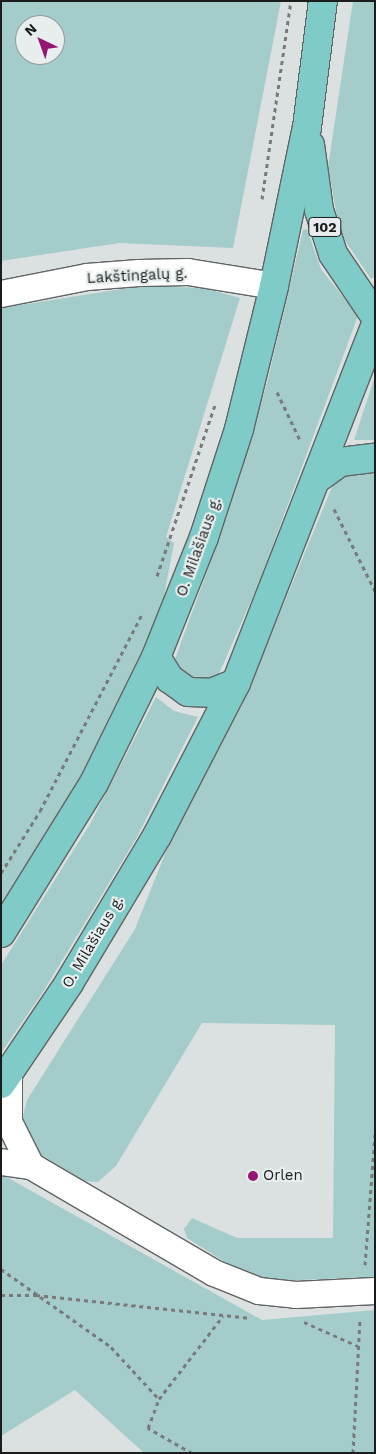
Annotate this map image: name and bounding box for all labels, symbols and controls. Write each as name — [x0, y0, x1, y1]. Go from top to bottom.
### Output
north arrow — [15, 15, 65, 65]
text: N — [21, 20, 40, 39]
road number: 102 — [308, 216, 342, 238]
street label: Lakštingalų g. — [86, 264, 188, 288]
street label: O. Milašiaus g. — [173, 495, 225, 599]
street label: O. Milašiaus g. — [58, 893, 128, 991]
place label: Orlen — [263, 1167, 303, 1185]
marker: Orlen — [247, 1170, 259, 1182]

